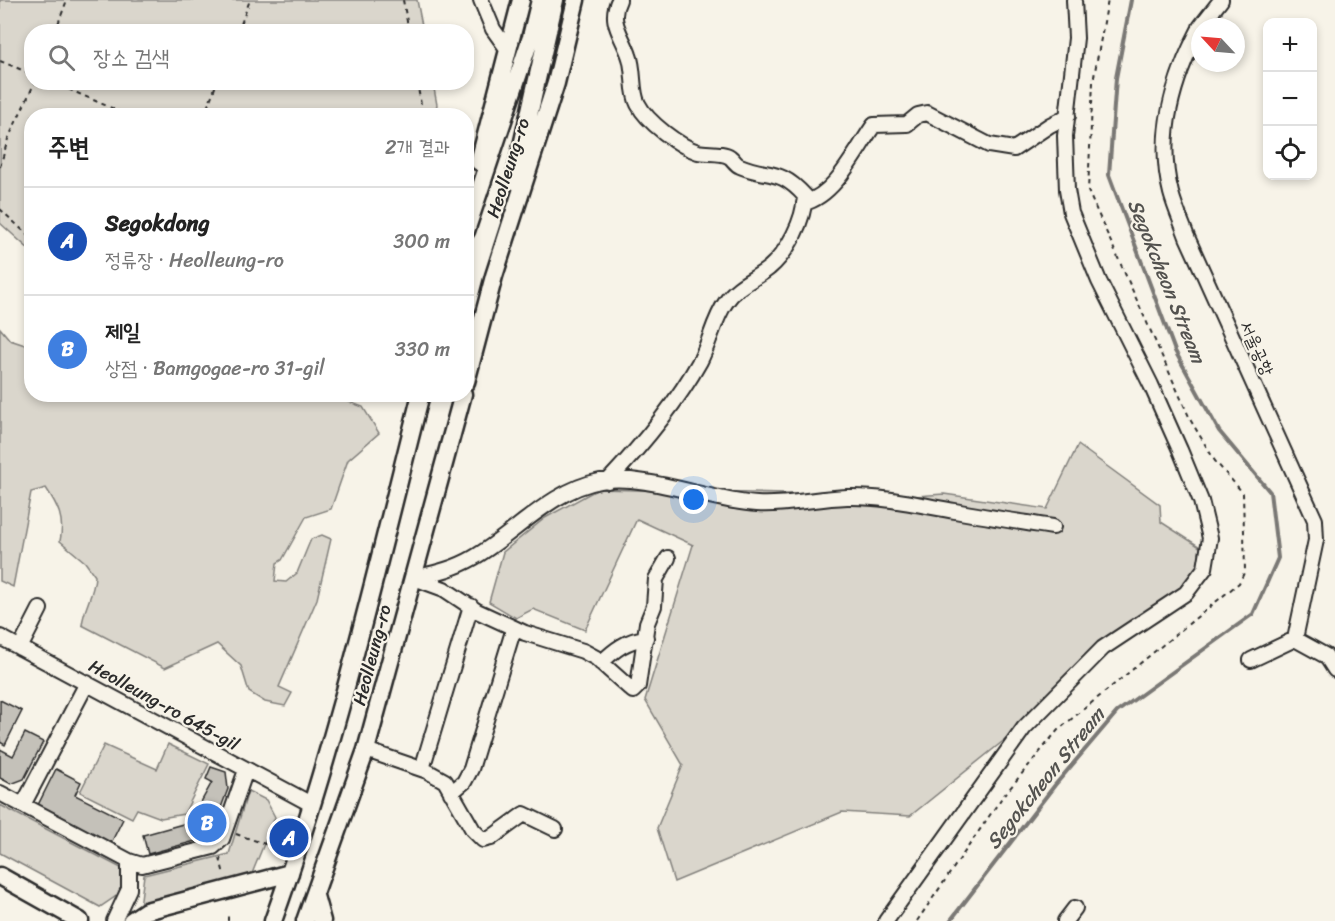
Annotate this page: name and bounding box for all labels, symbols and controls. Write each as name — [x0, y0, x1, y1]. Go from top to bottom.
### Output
north arrow — [1191, 18, 1245, 72]
map controls — [1263, 18, 1317, 180]
button: + — [1263, 18, 1317, 72]
search box — [24, 24, 474, 90]
text: 장소 검색 — [93, 38, 170, 77]
icon: search — [45, 41, 78, 74]
button: − — [1263, 72, 1317, 126]
street label: Heolleung-ro — [477, 114, 539, 222]
text: 주변 — [48, 124, 90, 170]
button: locate — [1263, 126, 1317, 180]
text: 2개 결과 — [385, 130, 450, 165]
water label: Segokcheon Stream — [1118, 194, 1216, 370]
text: Segokdong — [105, 204, 210, 243]
text: A — [61, 224, 74, 259]
text: 300 m — [393, 224, 450, 259]
text: 정류장 · Heolleung-ro — [105, 243, 284, 278]
text: 제일 — [105, 312, 140, 351]
street label: 서울공항 — [1230, 315, 1284, 381]
text: B — [61, 332, 74, 367]
text: 330 m — [395, 332, 450, 367]
text: 상점 · Bamgogae-ro 31-gil — [105, 351, 325, 386]
your location — [679, 485, 708, 514]
street label: Heolleung-ro — [343, 601, 401, 709]
street label: Heolleung-ro 645-gil — [83, 650, 246, 760]
water label: Segokcheon Stream — [977, 698, 1115, 857]
pin: B — [188, 800, 226, 846]
pin: A — [270, 816, 308, 860]

